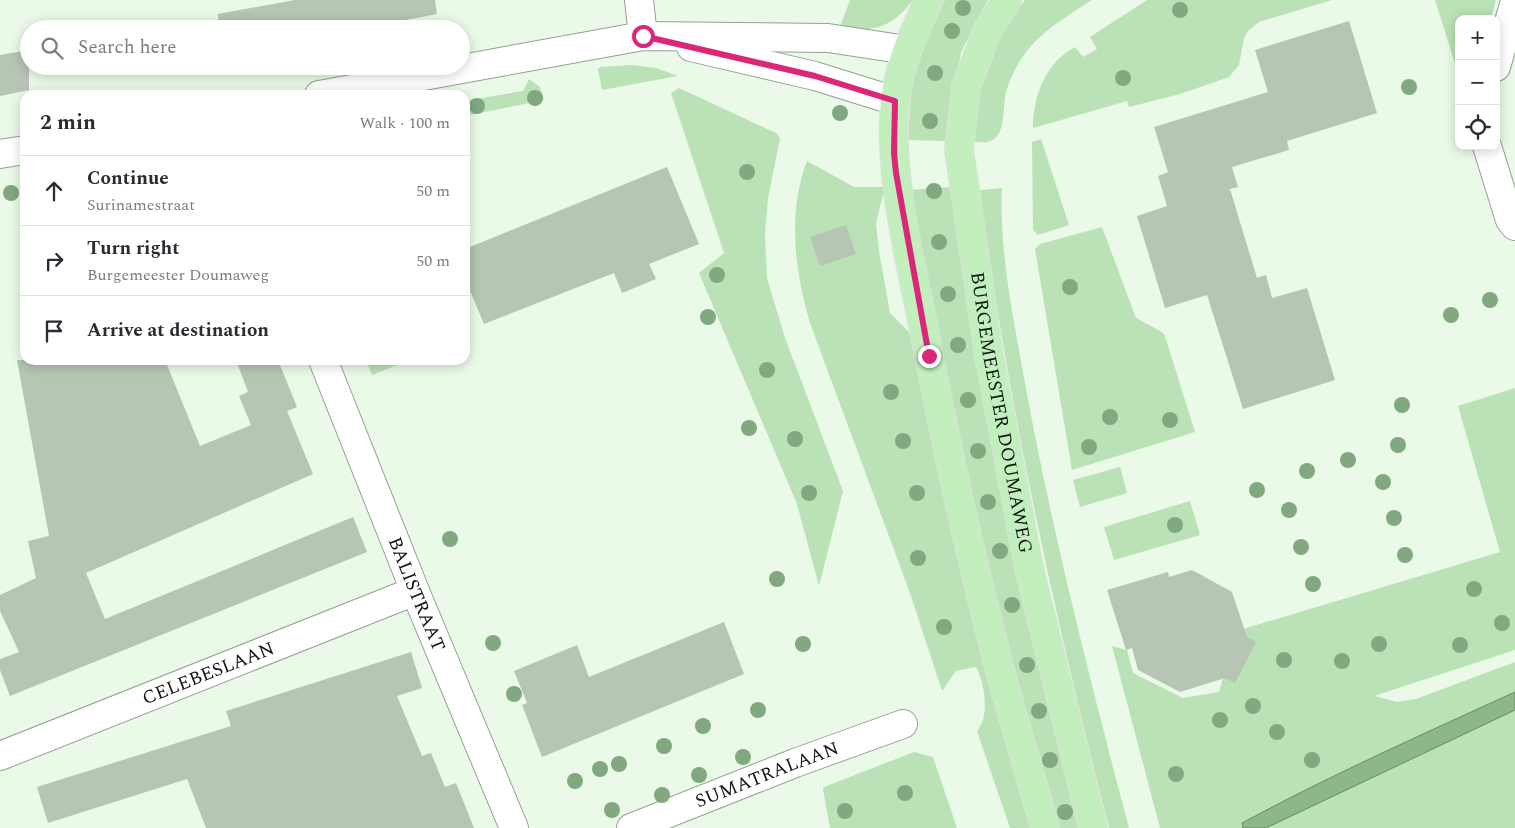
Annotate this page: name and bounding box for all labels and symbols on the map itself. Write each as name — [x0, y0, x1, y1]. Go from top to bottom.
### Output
route start — [632, 25, 655, 48]
street label: BURGEMEESTER DOUMAWEG — [962, 270, 1040, 556]
route end — [918, 345, 941, 368]
street label: BALISTRAAT — [380, 532, 453, 656]
street label: CELEBESLAAN — [138, 634, 279, 713]
street label: SUMATRALAAN — [691, 734, 843, 816]

